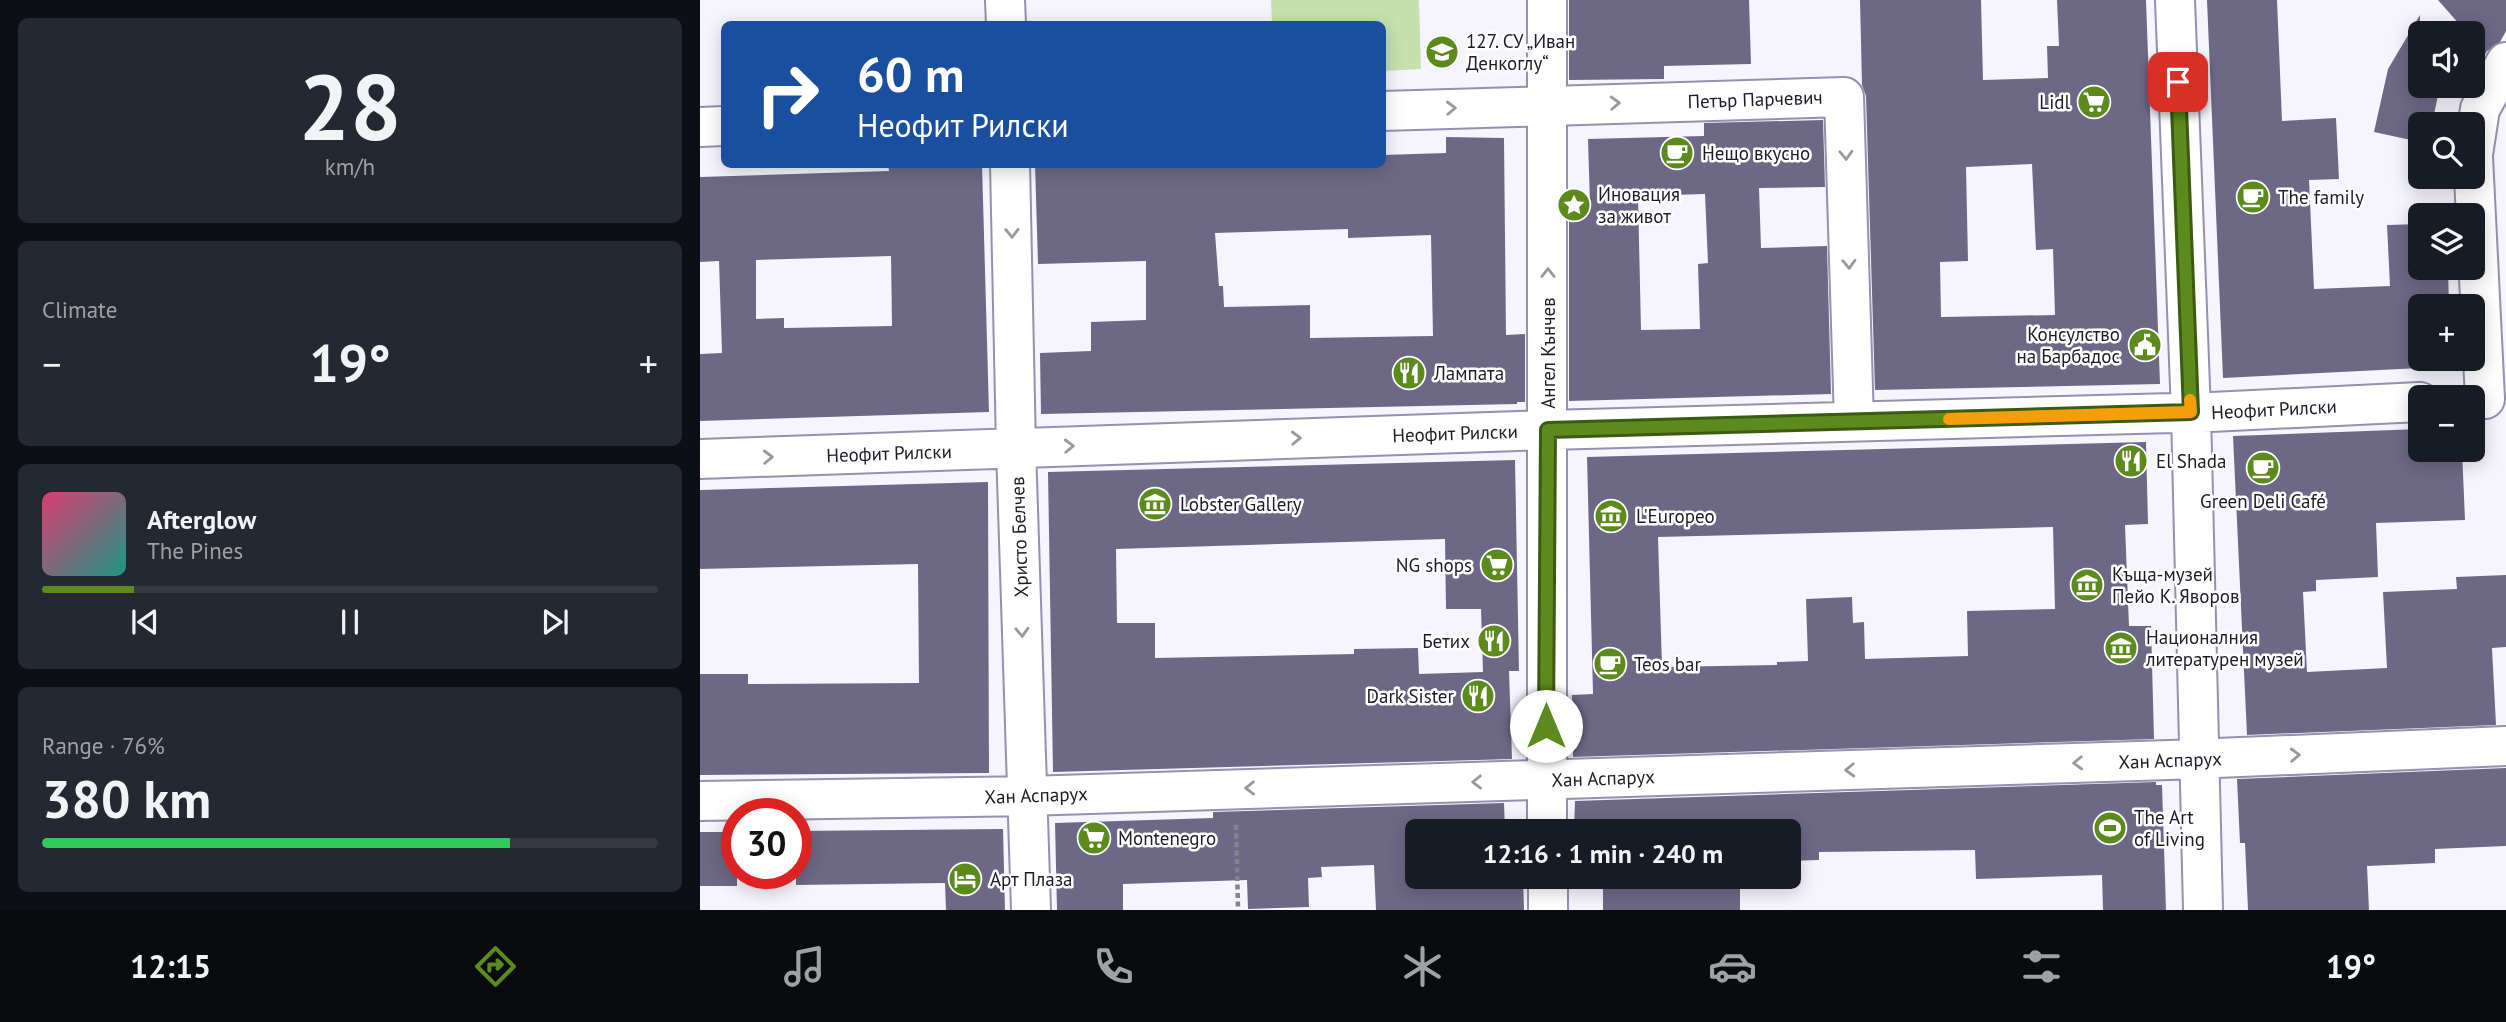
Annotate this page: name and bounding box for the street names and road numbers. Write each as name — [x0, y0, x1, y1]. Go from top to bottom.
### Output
street label: Петър Парчевич — [1687, 85, 1823, 113]
street label: Ангел Кънчев — [1536, 297, 1560, 409]
street label: Неофит Рилски — [2211, 394, 2337, 424]
street label: Неофит Рилски — [1392, 419, 1518, 447]
street label: Неофит Рилски — [826, 439, 952, 467]
street label: Христо Белчев — [1005, 476, 1033, 598]
street label: Хан Аспарух — [2118, 746, 2222, 774]
street label: Хан Аспарух — [1551, 764, 1655, 792]
street label: Хан Аспарух — [984, 781, 1088, 809]

